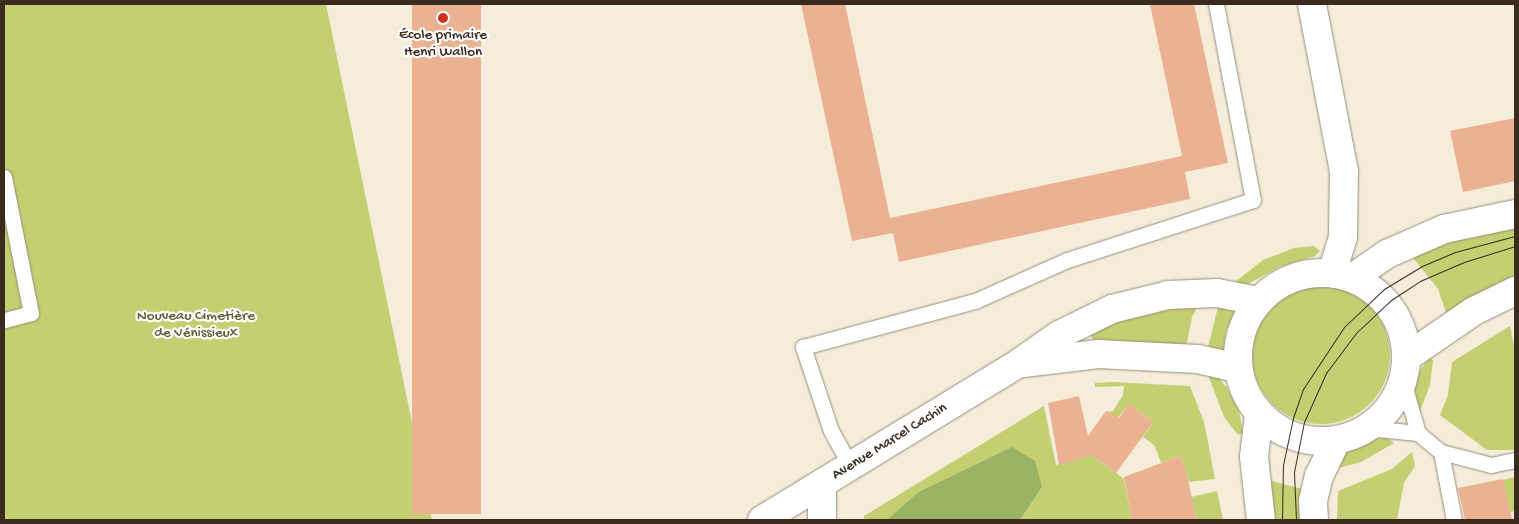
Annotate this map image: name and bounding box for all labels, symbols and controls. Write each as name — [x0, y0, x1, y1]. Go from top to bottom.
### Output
marker: École primaire Henri Wallon — [437, 12, 449, 24]
place label: École primaire Henri Wallon — [399, 26, 487, 61]
park label: Nouveau Cimetière de Vénissieux — [137, 307, 255, 342]
street label: Avenue Marcel Cachin — [829, 399, 951, 485]

